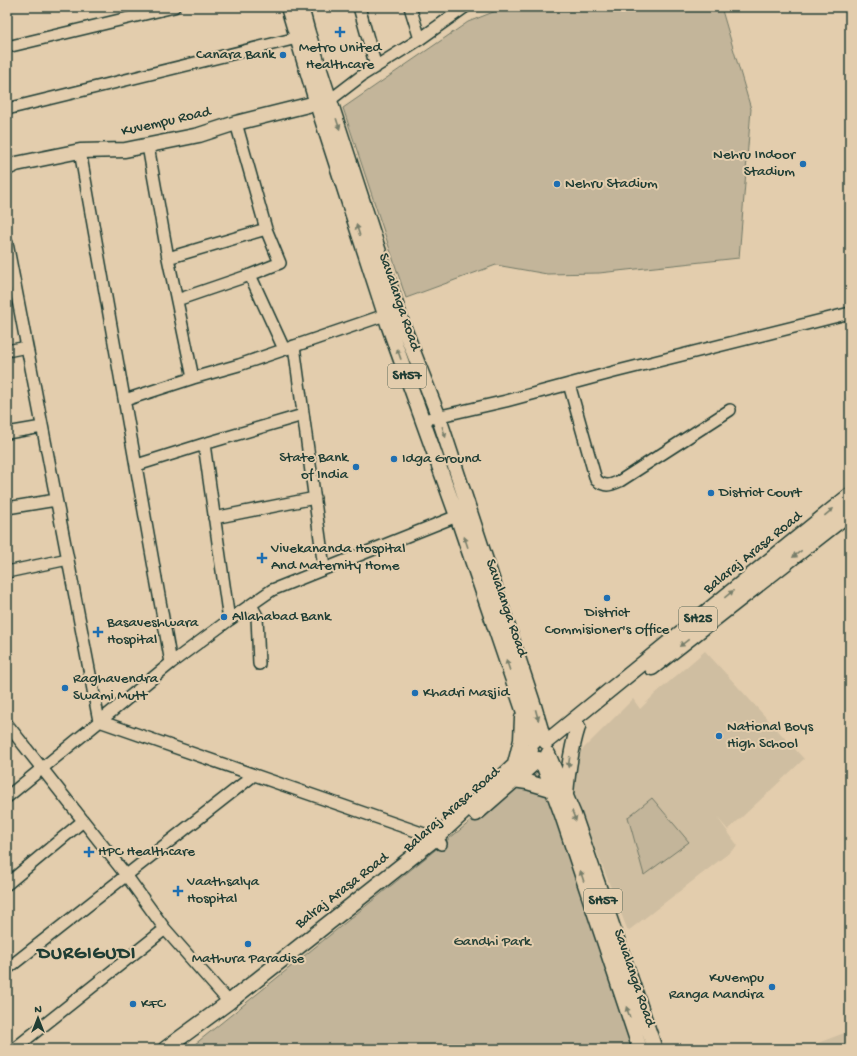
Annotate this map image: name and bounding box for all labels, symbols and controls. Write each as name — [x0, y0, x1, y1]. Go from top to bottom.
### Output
marker: Metro United Healthcare — [334, 26, 346, 38]
place label: Metro United Healthcare — [299, 39, 383, 74]
place label: Canara Bank — [196, 46, 276, 64]
marker: Canara Bank — [278, 50, 288, 60]
street label: Kuvempu Road — [120, 103, 214, 141]
one-way arrow — [335, 118, 341, 130]
place label: Nehru Indoor Stadium — [713, 146, 797, 181]
marker: Nehru Indoor Stadium — [798, 159, 808, 169]
place label: Nehru Stadium — [565, 175, 658, 193]
marker: Nehru Stadium — [552, 179, 562, 189]
one-way arrow — [355, 224, 361, 236]
street label: Savalanga Road — [374, 251, 425, 354]
one-way arrow — [395, 347, 401, 359]
road number: SH57 — [388, 364, 426, 388]
one-way arrow — [441, 427, 447, 439]
place label: State Bank of India — [279, 449, 349, 484]
place label: Idga Ground — [402, 450, 482, 468]
marker: Idga Ground — [389, 454, 399, 464]
marker: State Bank of India — [351, 462, 361, 472]
place label: District Court — [718, 484, 803, 502]
marker: District Court — [706, 488, 716, 498]
street label: Balaraj Arasa Road — [699, 507, 807, 599]
one-way arrow — [824, 508, 835, 517]
one-way arrow — [462, 536, 468, 548]
place label: Vivekananda Hospital And Maternity Home — [270, 540, 405, 575]
one-way arrow — [792, 550, 803, 558]
marker: Vivekananda Hospital And Maternity Home — [256, 552, 268, 564]
street label: Savalanga Road — [481, 557, 532, 660]
one-way arrow — [723, 590, 734, 599]
marker: District Commisioner's Office — [602, 593, 612, 603]
place label: District Commisioner's Office — [545, 604, 669, 639]
road number: SH25 — [679, 607, 717, 631]
place label: Allahabad Bank — [232, 608, 332, 626]
marker: Allahabad Bank — [219, 612, 229, 622]
place label: Basaveshwara Hospital — [106, 614, 199, 649]
marker: Basaveshwara Hospital — [92, 626, 104, 638]
one-way arrow — [679, 639, 690, 648]
one-way arrow — [505, 659, 511, 671]
place label: Raghavendra Swami Mutt — [73, 670, 159, 705]
marker: Raghavendra Swami Mutt — [60, 683, 70, 693]
place label: Khadri Masjid — [423, 684, 510, 702]
marker: Khadri Masjid — [410, 688, 420, 698]
one-way arrow — [534, 710, 540, 722]
place label: National Boys High School — [727, 718, 813, 753]
marker: National Boys High School — [714, 731, 724, 741]
one-way arrow — [566, 755, 572, 768]
street label: Balaraj Arasa Road — [399, 762, 505, 857]
one-way arrow — [571, 811, 577, 823]
place label: HPC Healthcare — [98, 843, 195, 861]
marker: HPC Healthcare — [83, 846, 95, 858]
street label: Balraj Arasa Road — [291, 848, 393, 934]
one-way arrow — [578, 869, 584, 881]
place label: Vaathsalya Hospital — [186, 873, 260, 908]
marker: Vaathsalya Hospital — [172, 885, 184, 897]
road number: SH57 — [584, 889, 622, 913]
street label: Savalanga Road — [609, 927, 660, 1030]
park label: Gandhi Park — [453, 933, 532, 951]
marker: Mathura Paradise — [243, 939, 253, 949]
district label: DURGIGUDI — [36, 943, 136, 966]
place label: Mathura Paradise — [192, 950, 305, 968]
place label: Kuvempu Ranga Mandira — [669, 969, 765, 1004]
marker: Kuvempu Ranga Mandira — [767, 982, 777, 992]
place label: KFC — [141, 995, 166, 1013]
north arrow — [18, 998, 58, 1038]
marker: KFC — [128, 999, 138, 1009]
text: N — [34, 1004, 42, 1016]
one-way arrow — [624, 1006, 630, 1018]

